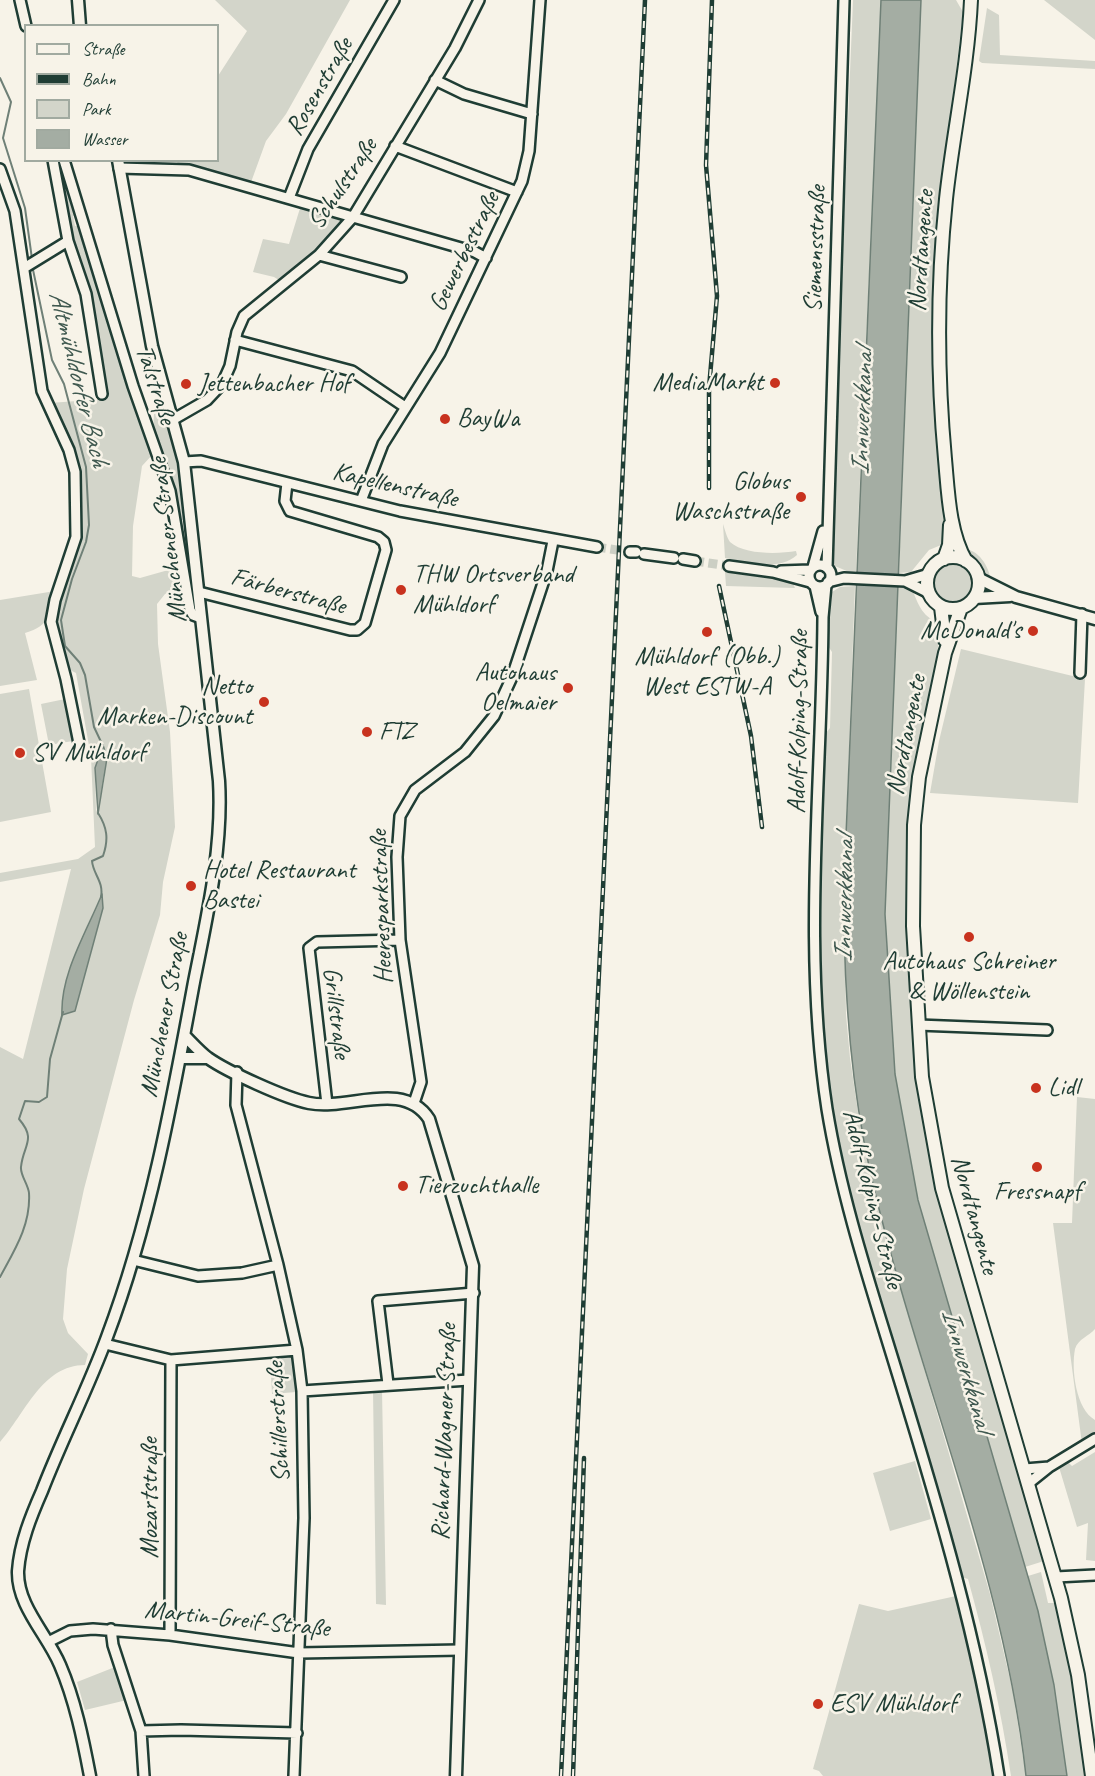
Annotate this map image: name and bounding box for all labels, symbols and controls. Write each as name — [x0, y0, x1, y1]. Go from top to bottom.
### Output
legend — [24, 24, 219, 162]
street label: Rosenstraße — [279, 32, 361, 142]
text: Straße — [82, 38, 124, 60]
text: Bahn — [82, 68, 116, 90]
text: Park — [82, 98, 111, 120]
text: Wasser — [82, 128, 127, 150]
street label: Schulstraße — [301, 132, 385, 236]
street label: Siemensstraße — [798, 185, 834, 313]
street label: Gewerbestraße — [423, 187, 507, 317]
street label: Nordtangente — [902, 189, 942, 313]
water label: Altmühldorfer Bach — [41, 288, 115, 470]
street label: Talstraße — [128, 341, 182, 429]
water label: Innwerkkanal — [845, 349, 881, 475]
place label: MediaMarkt — [653, 367, 763, 399]
place label: Jettenbacher Hof — [198, 368, 350, 400]
marker: MediaMarkt — [768, 376, 782, 390]
marker: Jettenbacher Hof — [179, 377, 193, 391]
place label: BayWa — [457, 403, 519, 435]
marker: BayWa — [438, 412, 452, 426]
street label: Münchener Straße — [143, 455, 195, 625]
street label: Kapellenstraße — [329, 456, 461, 516]
place label: Globus Waschstraße — [672, 466, 789, 528]
marker: Globus Waschstraße — [794, 490, 808, 504]
place label: THW Ortsverband Mühldorf — [413, 559, 574, 620]
street label: Färberstraße — [227, 562, 349, 622]
marker: THW Ortsverband Mühldorf — [394, 583, 408, 597]
place label: McDonald's — [920, 615, 1021, 647]
marker: McDonald's — [1026, 624, 1040, 638]
marker: Mühldorf (Obb.) West ESTW-A — [700, 625, 714, 639]
street label: Adolf-Kolping-Straße — [782, 630, 816, 814]
place label: Mühldorf (Obb.) West ESTW-A — [634, 641, 780, 702]
place label: Autohaus Oelmaier — [475, 657, 556, 718]
place label: Netto Marken-Discount — [97, 671, 252, 732]
street label: Nordtangente — [880, 672, 934, 798]
marker: Autohaus Oelmaier — [561, 681, 575, 695]
marker: Netto Marken-Discount — [257, 695, 271, 709]
place label: FTZ — [379, 716, 414, 748]
marker: FTZ — [360, 725, 374, 739]
place label: SV Mühldorf — [32, 737, 146, 769]
marker: SV Mühldorf — [13, 746, 27, 760]
street label: Heeresparkstraße — [364, 829, 400, 985]
water label: Innwerkkanal — [828, 836, 862, 962]
place label: Hotel Restaurant Bastei — [203, 855, 355, 916]
marker: Hotel Restaurant Bastei — [184, 879, 198, 893]
street label: Münchener Straße — [134, 930, 196, 1100]
marker: Autohaus Schreiner & Wöllenstein — [962, 930, 976, 944]
place label: Autohaus Schreiner & Wöllenstein — [883, 946, 1055, 1008]
street label: Grillstraße — [315, 966, 357, 1060]
place label: Lidl — [1048, 1072, 1079, 1104]
marker: Lidl — [1029, 1081, 1043, 1095]
street label: Adolf-Kolping-Straße — [835, 1106, 909, 1292]
street label: Nordtangente — [943, 1152, 1005, 1278]
marker: Fressnapf — [1030, 1160, 1044, 1174]
place label: Tierzuchthalle — [415, 1170, 538, 1202]
place label: Fressnapf — [994, 1176, 1080, 1208]
marker: Tierzuchthalle — [396, 1179, 410, 1193]
water label: Innwerkkanal — [933, 1305, 999, 1435]
street label: Richard-Wagner-Straße — [426, 1323, 464, 1541]
street label: Schillerstraße — [260, 1361, 298, 1483]
street label: Mozartstraße — [134, 1438, 166, 1558]
street label: Martin-Greif-Straße — [143, 1595, 331, 1645]
place label: ESV Mühldorf — [830, 1688, 956, 1720]
marker: ESV Mühldorf — [811, 1697, 825, 1711]

